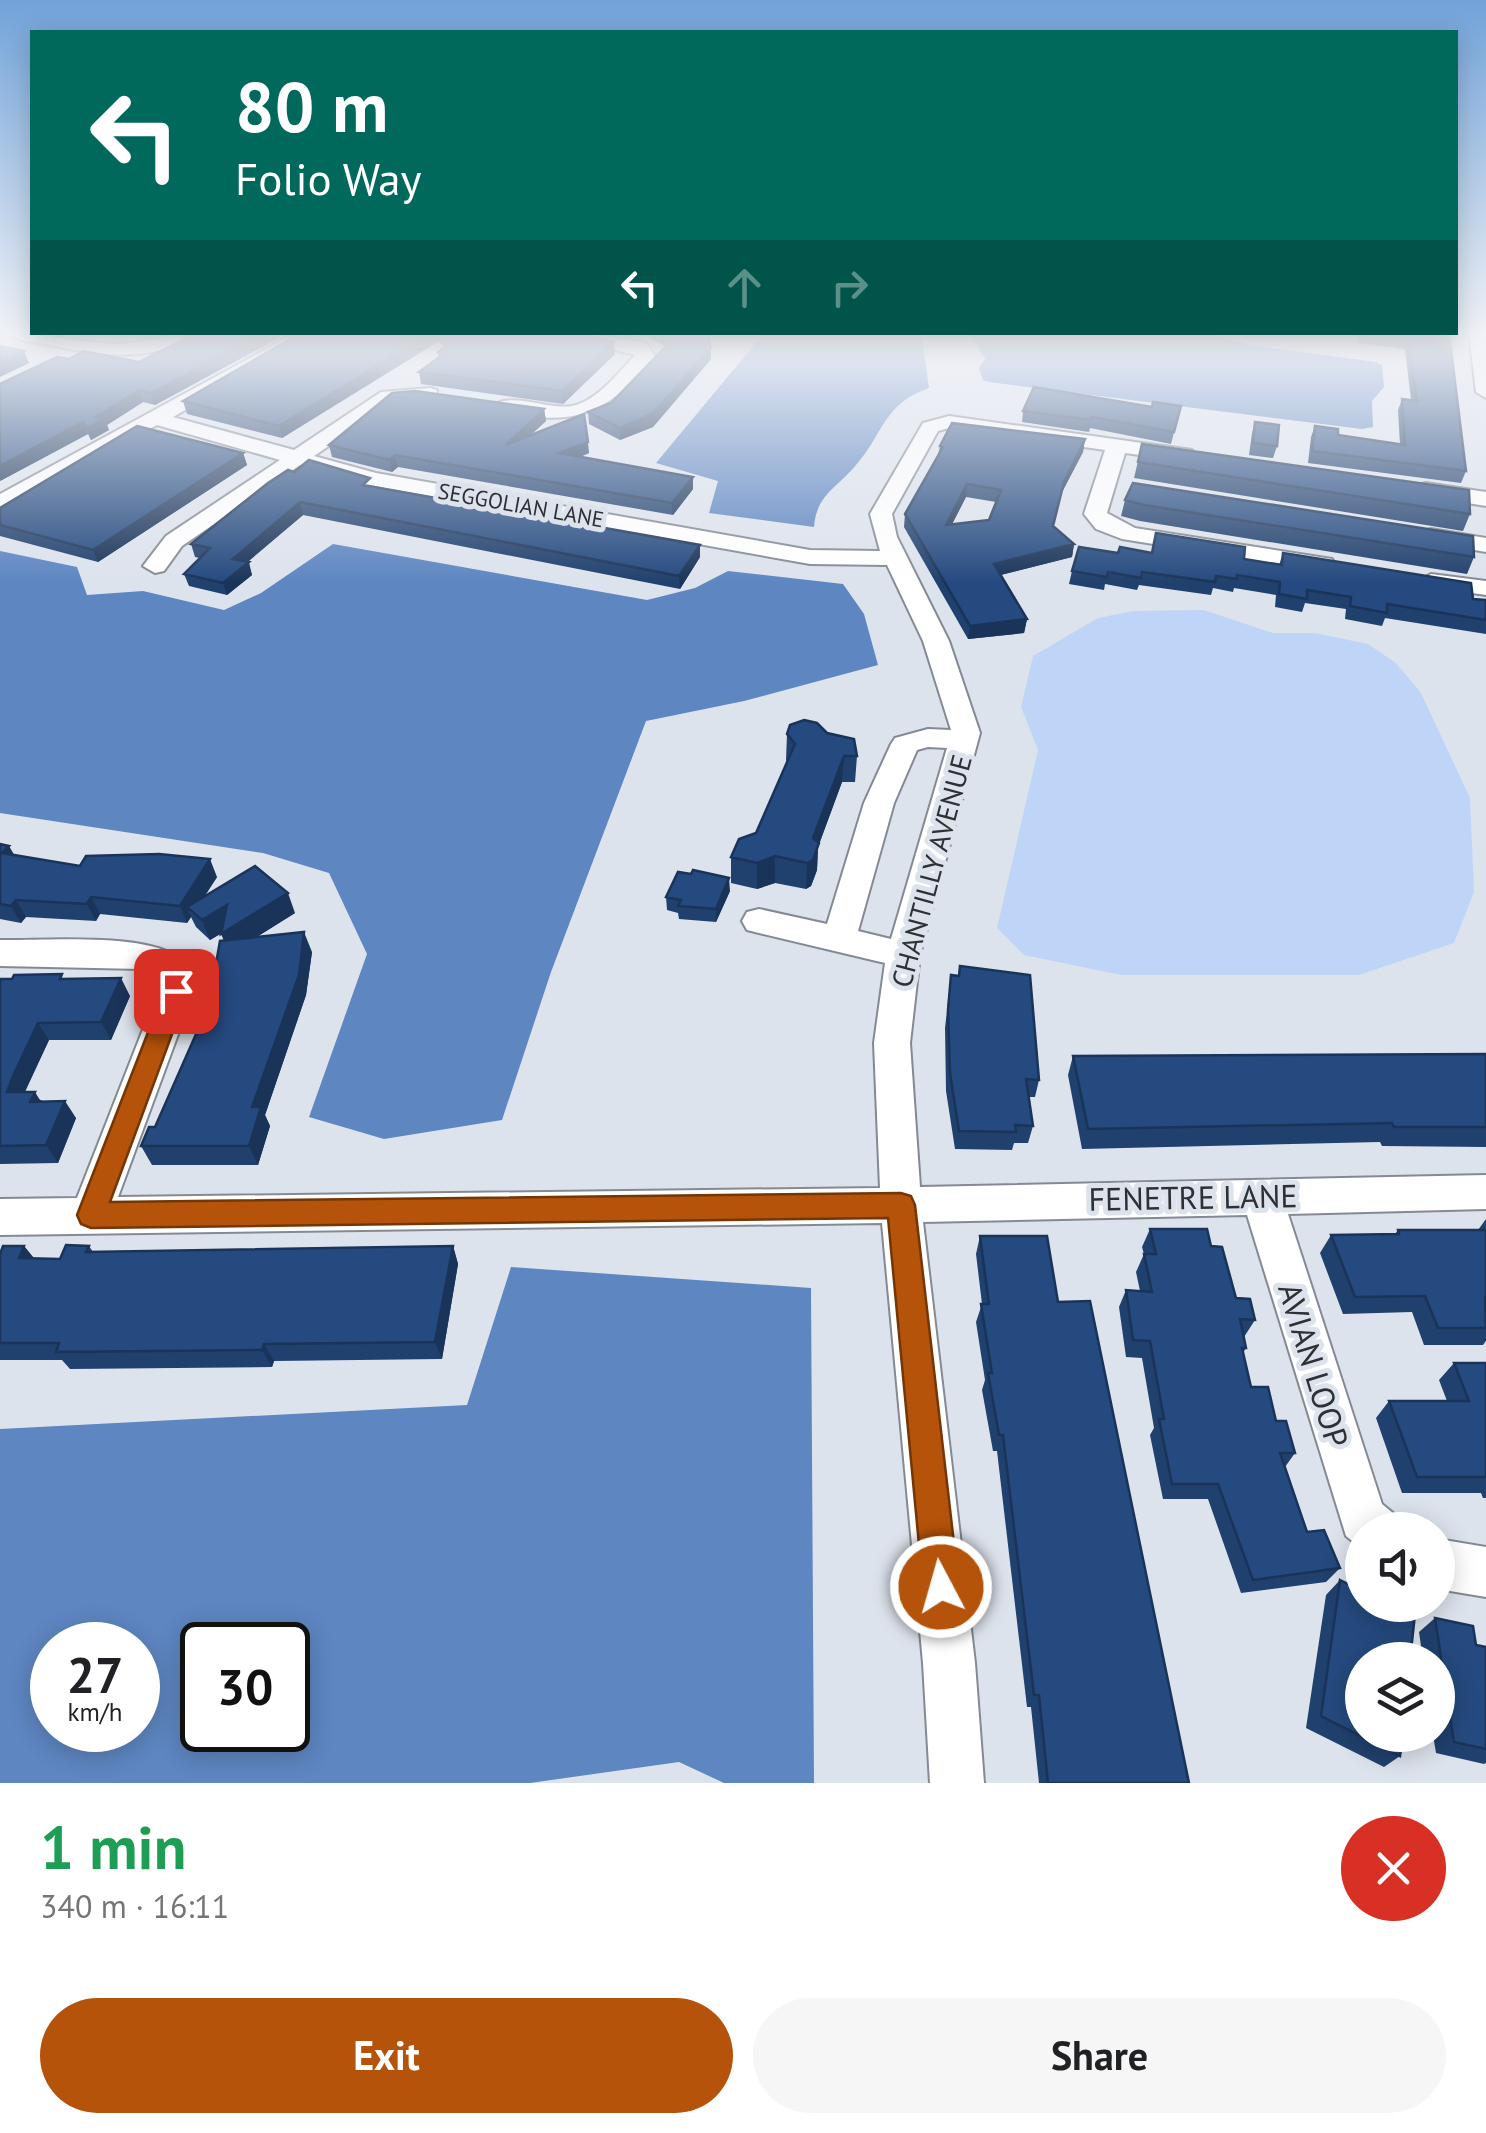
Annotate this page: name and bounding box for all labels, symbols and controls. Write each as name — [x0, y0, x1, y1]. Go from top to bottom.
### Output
text: 80 m — [235, 61, 388, 151]
icon: left — [70, 70, 200, 200]
text: Folio Way — [235, 149, 422, 207]
icon: left — [612, 260, 667, 315]
icon: ahead — [717, 260, 772, 315]
icon: right — [822, 260, 877, 315]
street label: SEGGOLIAN LANE — [436, 477, 606, 533]
street label: CHANTILLY AVENUE — [882, 751, 980, 991]
pin — [134, 949, 219, 1034]
icon: arrive — [149, 964, 204, 1019]
street label: FENETRE LANE — [1088, 1174, 1298, 1220]
street label: AVIAN LOOP — [1269, 1278, 1359, 1452]
map controls — [1345, 1512, 1455, 1752]
button: sound — [1345, 1512, 1455, 1622]
position arrow — [889, 1535, 993, 1639]
speed limit sign: 30 — [180, 1622, 310, 1752]
text: 27 — [67, 1642, 123, 1707]
button: layers — [1345, 1642, 1455, 1752]
text: km/h — [68, 1696, 122, 1728]
text: 1 min — [40, 1808, 186, 1886]
button: close — [1341, 1816, 1446, 1921]
text: 340 m · 16:11 — [40, 1885, 229, 1927]
button: Exit — [40, 1998, 733, 2113]
button: Share — [753, 1998, 1446, 2113]

